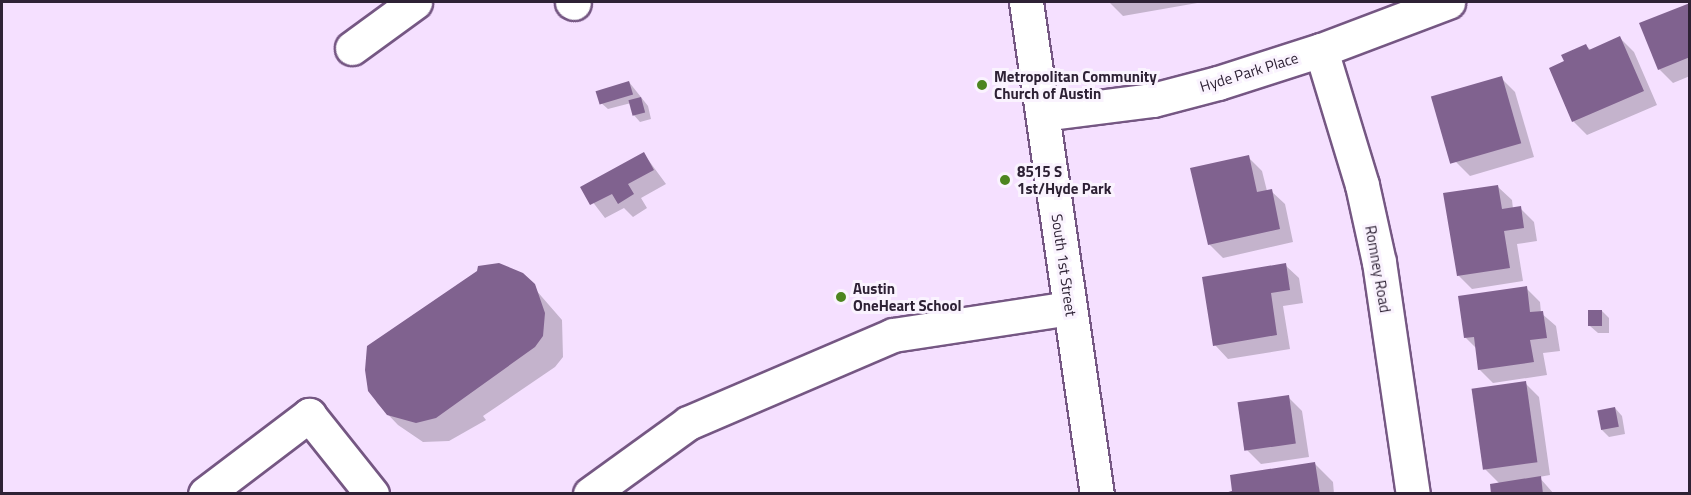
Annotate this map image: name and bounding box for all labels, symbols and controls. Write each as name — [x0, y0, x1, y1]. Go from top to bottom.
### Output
street label: Hyde Park Place — [1198, 48, 1300, 96]
place label: Metropolitan Community Church of Austin — [994, 67, 1157, 102]
marker: Metropolitan Community Church of Austin — [975, 78, 989, 92]
place label: 8515 S 1st/Hyde Park — [1017, 162, 1111, 197]
marker: 8515 S 1st/Hyde Park — [998, 173, 1012, 187]
street label: South 1st Street — [1048, 213, 1080, 317]
street label: Romney Road — [1361, 224, 1395, 314]
place label: Austin OneHeart School — [853, 279, 962, 314]
marker: Austin OneHeart School — [834, 290, 848, 304]

